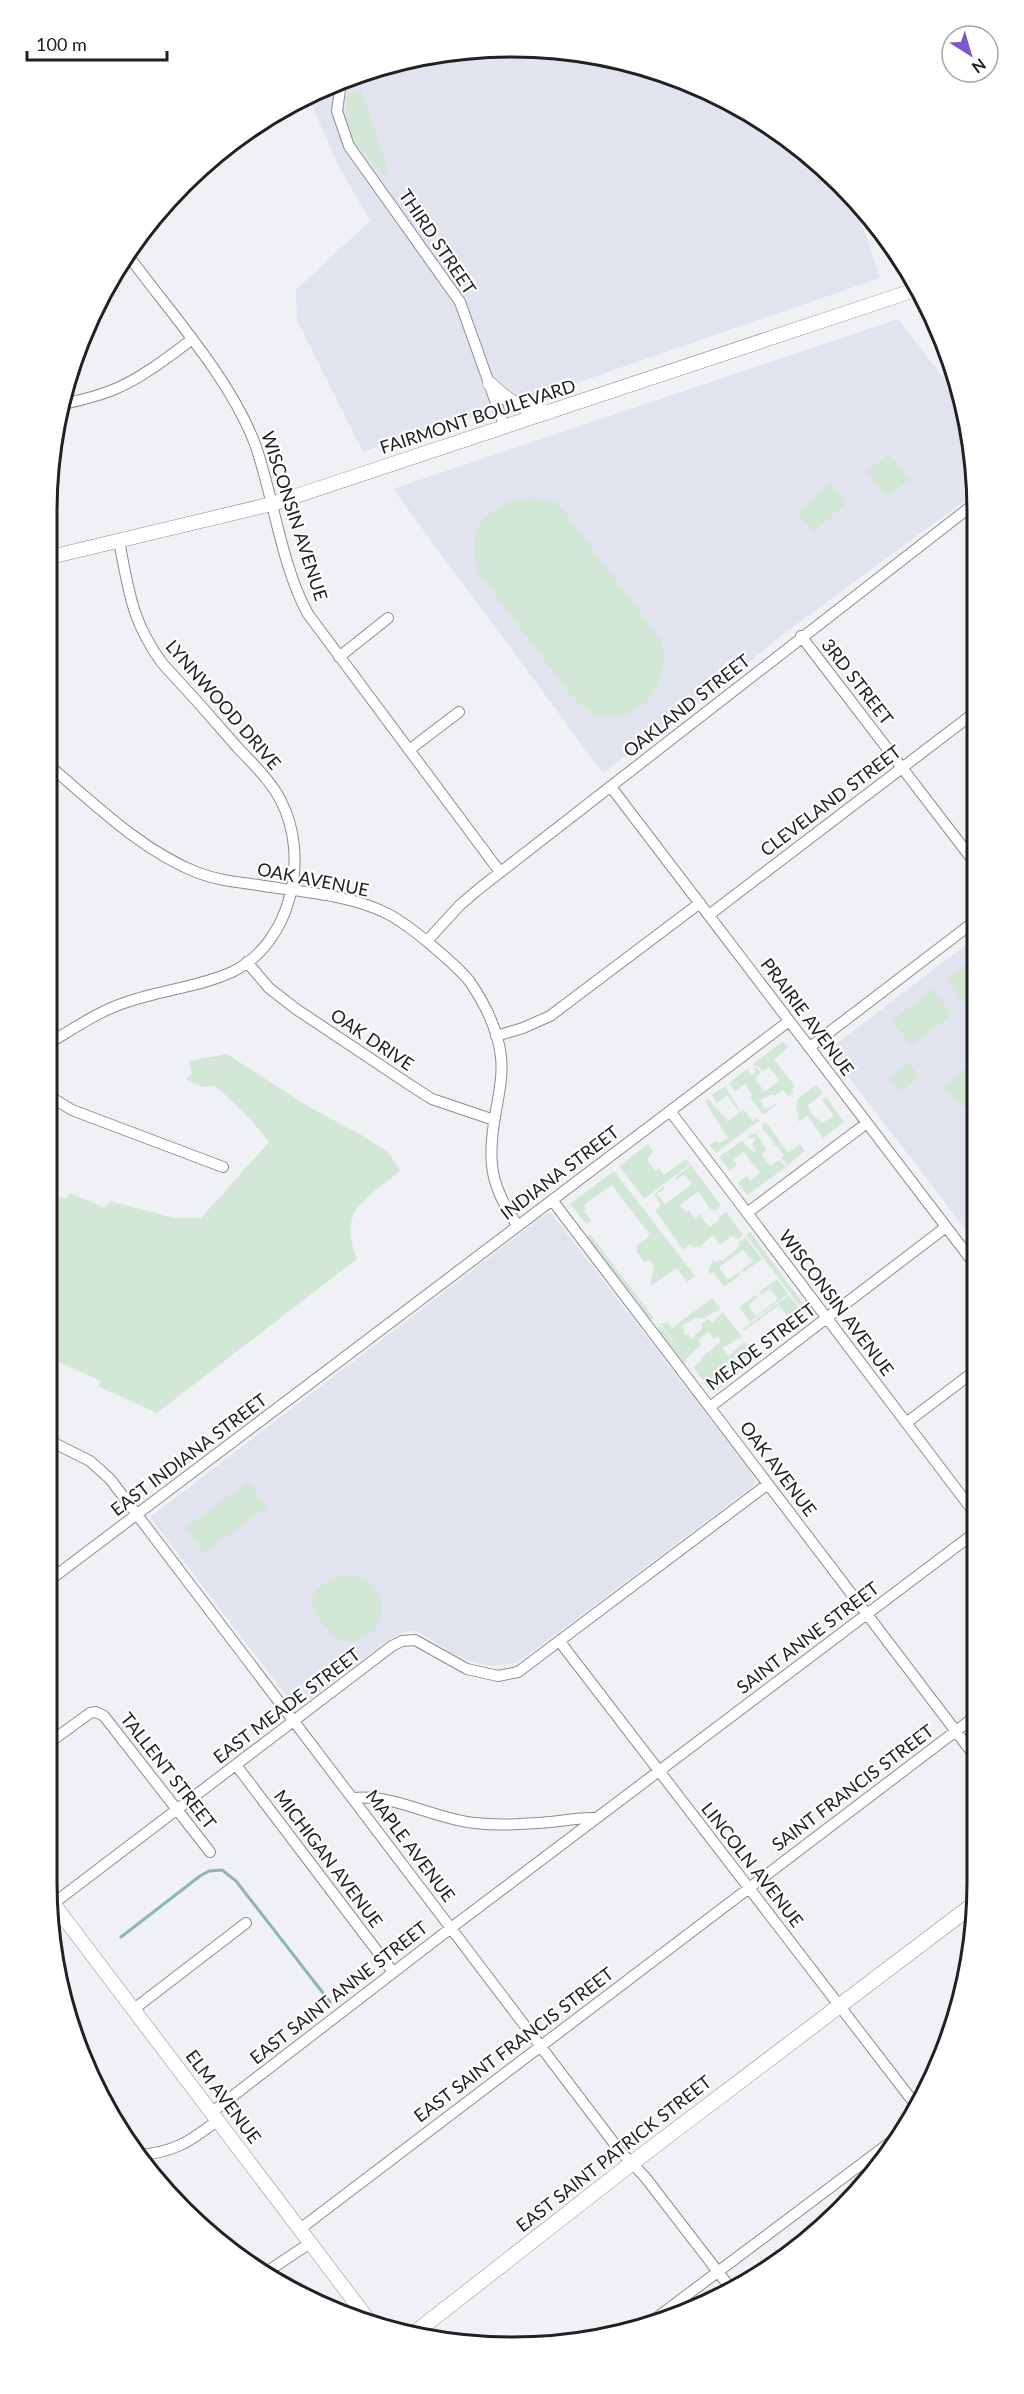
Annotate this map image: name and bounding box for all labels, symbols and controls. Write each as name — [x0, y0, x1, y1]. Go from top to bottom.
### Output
scale bar — [27, 24, 166, 62]
north arrow — [940, 24, 1000, 84]
text: 100 m — [36, 33, 87, 55]
text: N — [969, 55, 990, 78]
street label: THIRD STREET — [395, 185, 481, 299]
street label: FAIRMONT BOULEVARD — [377, 374, 578, 458]
street label: WISCONSIN AVENUE — [257, 428, 333, 603]
street label: 3RD STREET — [817, 634, 898, 729]
street label: LYNNWOOD DRIVE — [162, 635, 286, 774]
street label: OAKLAND STREET — [619, 649, 754, 762]
street label: CLEVELAND STREET — [756, 740, 906, 860]
street label: OAK AVENUE — [255, 857, 371, 901]
street label: PRAIRIE AVENUE — [757, 953, 859, 1079]
street label: OAK DRIVE — [327, 1003, 418, 1075]
street label: INDIANA STREET — [496, 1120, 623, 1224]
street label: WISCONSIN AVENUE — [775, 1225, 899, 1380]
street label: MEADE STREET — [701, 1298, 820, 1394]
street label: EAST INDIANA STREET — [106, 1388, 271, 1520]
street label: OAK AVENUE — [736, 1417, 822, 1520]
street label: SAINT ANNE STREET — [732, 1576, 883, 1698]
street label: EAST MEADE STREET — [209, 1643, 364, 1768]
street label: TALLENT STREET — [116, 1708, 221, 1833]
street label: SAINT FRANCIS STREET — [767, 1719, 938, 1855]
street label: MICHIGAN AVENUE — [270, 1785, 388, 1932]
street label: MAPLE AVENUE — [362, 1785, 460, 1906]
street label: LINCOLN AVENUE — [697, 1798, 808, 1931]
street label: EAST SAINT ANNE STREET — [245, 1916, 432, 2068]
street label: EAST SAINT FRANCIS STREET — [409, 1962, 618, 2126]
street label: ELM AVENUE — [181, 2045, 266, 2148]
street label: EAST SAINT PATRICK STREET — [511, 2070, 716, 2236]

